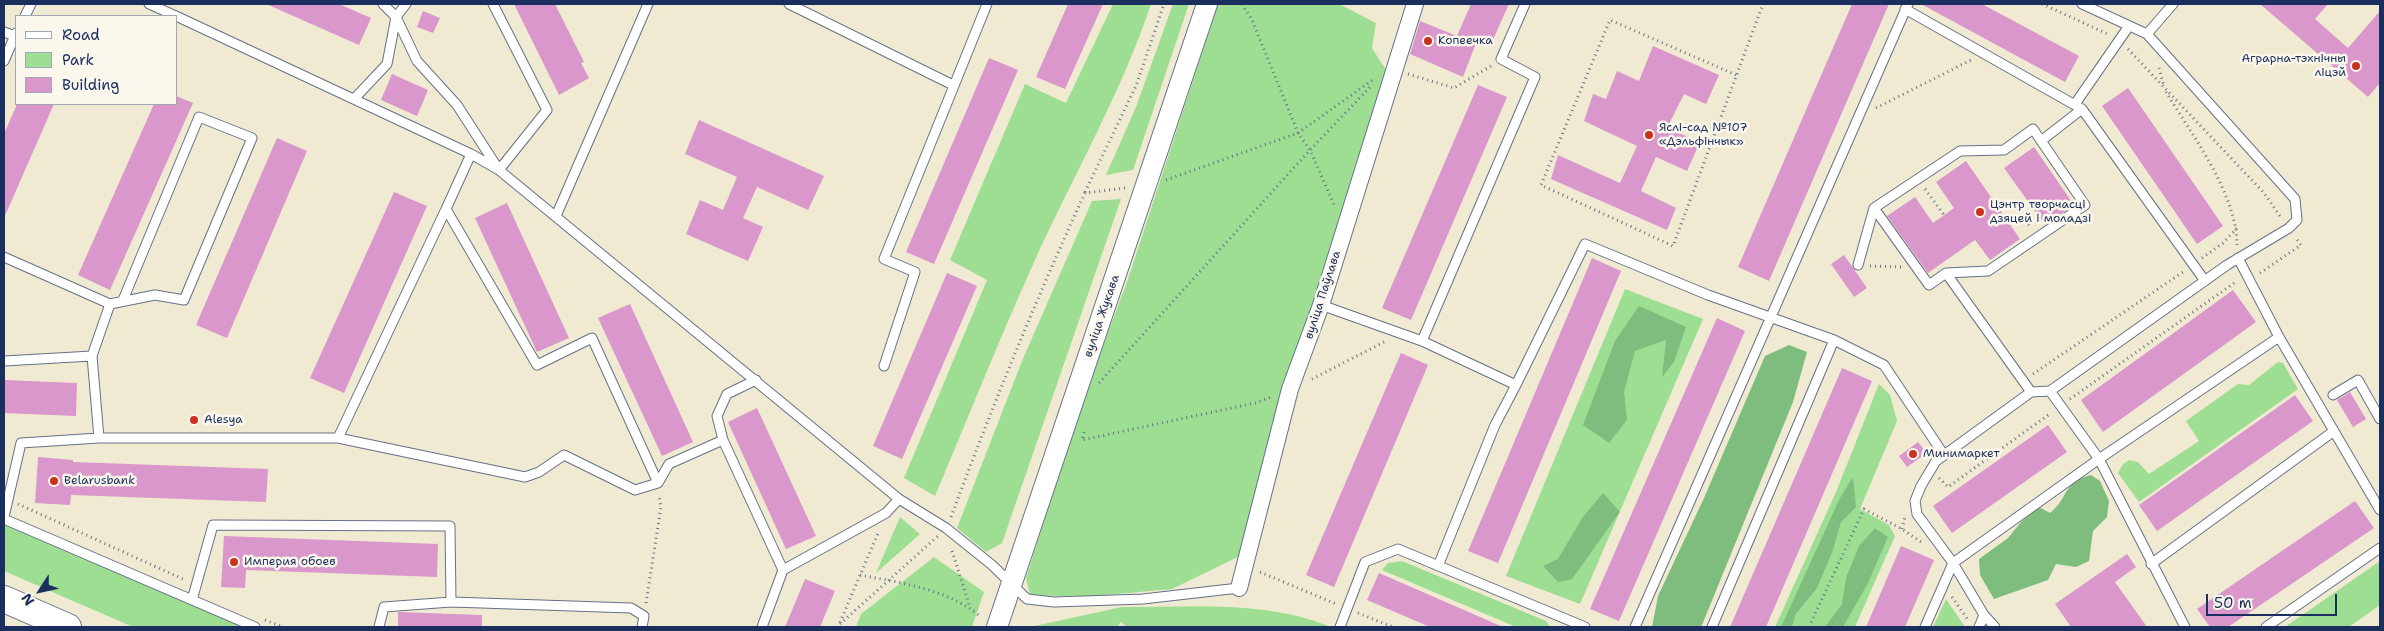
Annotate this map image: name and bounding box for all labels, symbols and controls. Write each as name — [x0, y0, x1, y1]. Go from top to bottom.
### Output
legend — [15, 15, 178, 105]
text: Road — [62, 25, 100, 45]
place label: Копеечка — [1438, 34, 1493, 48]
marker: Копеечка — [1422, 35, 1434, 47]
text: Park — [62, 50, 94, 70]
place label: Аграрна-тэхнічны ліцэй — [2242, 52, 2346, 80]
marker: Аграрна-тэхнічны ліцэй — [2350, 60, 2362, 72]
text: Building — [62, 75, 119, 95]
place label: Яслі-сад №107 «Дэльфінчык» — [1659, 121, 1748, 149]
marker: Яслі-сад №107 «Дэльфінчык» — [1643, 129, 1655, 141]
place label: Цэнтр творчасці дзяцей і моладзі — [1990, 198, 2092, 226]
marker: Цэнтр творчасці дзяцей і моладзі — [1974, 206, 1986, 218]
street label: вуліца Паўлава — [1302, 249, 1344, 341]
street label: вуліца Жукава — [1081, 273, 1123, 359]
place label: Alesya — [204, 413, 243, 427]
marker: Alesya — [188, 414, 200, 426]
place label: Минимаркет — [1923, 447, 2000, 461]
marker: Минимаркет — [1907, 448, 1919, 460]
place label: Belarusbank — [64, 474, 135, 488]
marker: Belarusbank — [48, 475, 60, 487]
place label: Империя обоев — [244, 555, 336, 569]
marker: Империя обоев — [228, 556, 240, 568]
north arrow — [15, 566, 65, 616]
scale bar — [2209, 584, 2340, 616]
text: N — [17, 590, 38, 609]
text: 50 m — [2214, 593, 2252, 613]

